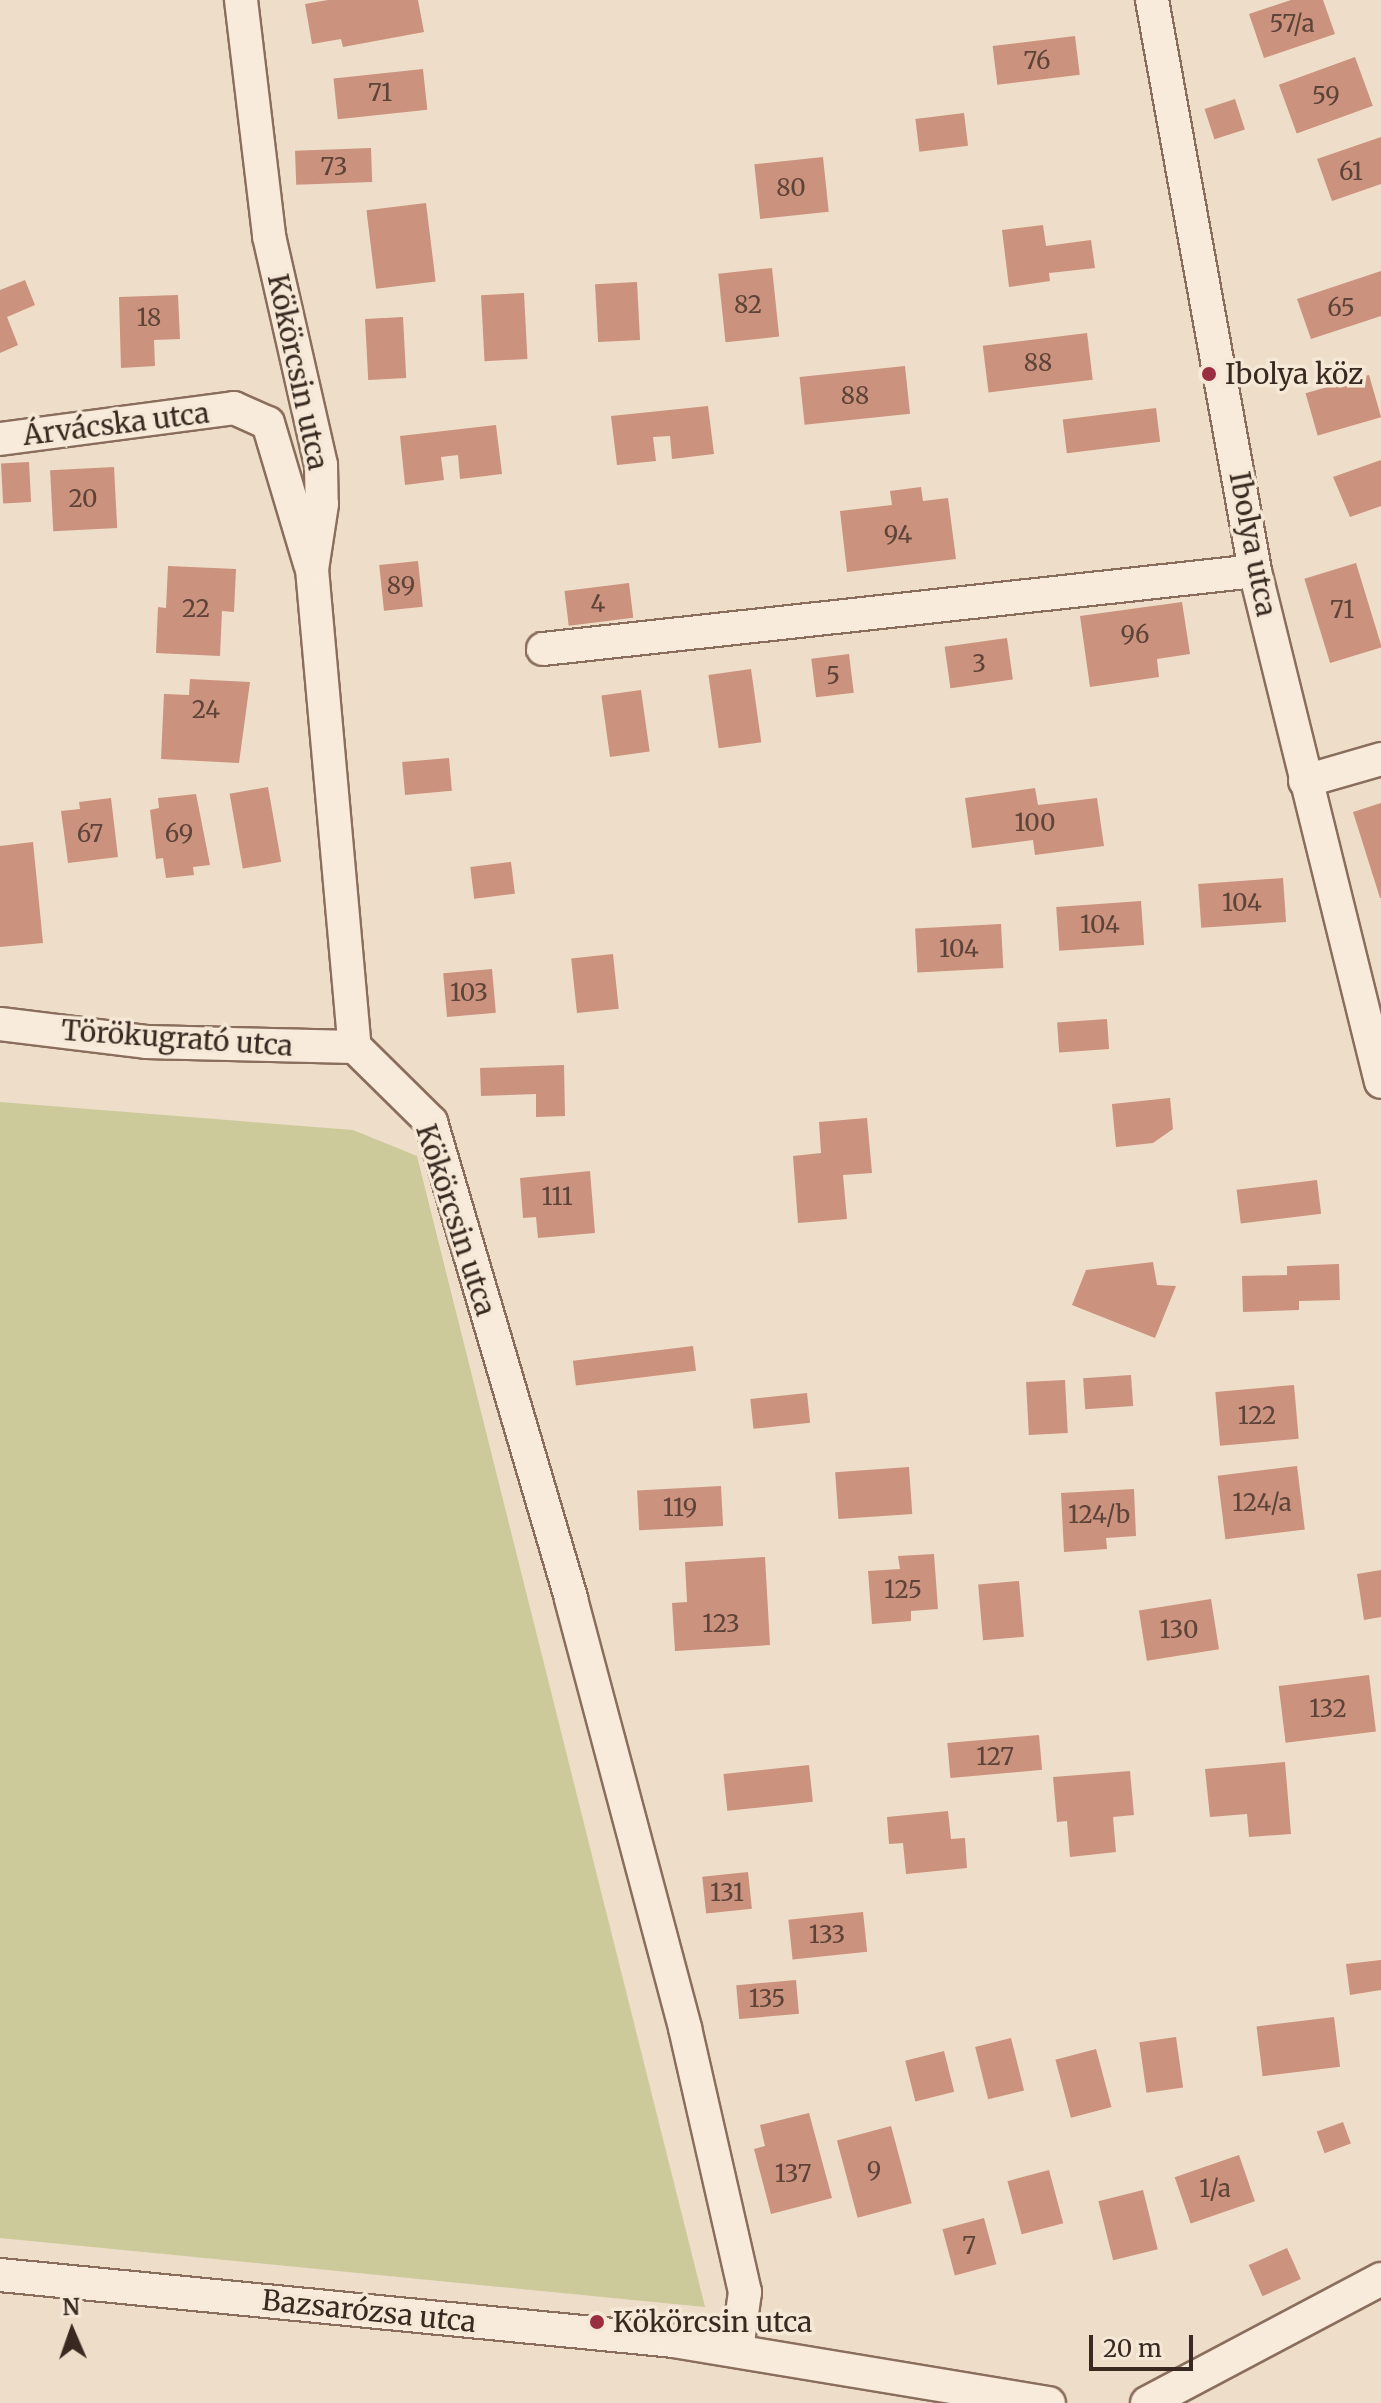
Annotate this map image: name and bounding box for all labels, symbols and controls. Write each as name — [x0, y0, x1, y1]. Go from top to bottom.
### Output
house number: 57/a — [1269, 10, 1315, 38]
house number: 76 — [1024, 47, 1050, 75]
house number: 71 — [368, 79, 392, 107]
house number: 59 — [1312, 82, 1340, 110]
house number: 73 — [321, 153, 347, 181]
house number: 61 — [1339, 158, 1363, 186]
house number: 80 — [776, 174, 806, 202]
street label: Kökörcsin utca — [261, 271, 335, 473]
house number: 82 — [734, 291, 762, 319]
house number: 65 — [1327, 294, 1355, 322]
house number: 18 — [137, 304, 161, 332]
house number: 88 — [1024, 349, 1052, 377]
place label: Ibolya köz — [1225, 357, 1363, 391]
marker: Ibolya köz — [1200, 365, 1218, 383]
house number: 88 — [841, 382, 869, 410]
street label: Árvácska utca — [21, 396, 211, 452]
street label: Ibolya utca — [1223, 469, 1283, 619]
house number: 20 — [68, 485, 98, 513]
house number: 94 — [884, 521, 912, 549]
house number: 89 — [387, 572, 415, 600]
house number: 4 — [591, 590, 605, 618]
house number: 22 — [182, 595, 210, 623]
house number: 71 — [1330, 596, 1354, 624]
house number: 96 — [1121, 621, 1149, 649]
house number: 3 — [972, 650, 986, 678]
house number: 5 — [826, 662, 840, 690]
house number: 24 — [192, 696, 220, 724]
house number: 100 — [1015, 809, 1055, 837]
house number: 67 — [77, 820, 103, 848]
house number: 69 — [165, 820, 193, 848]
house number: 104 — [1222, 889, 1262, 917]
house number: 104 — [1080, 911, 1120, 939]
house number: 104 — [939, 935, 979, 963]
house number: 103 — [450, 979, 488, 1007]
street label: Törökugrató utca — [60, 1013, 294, 1063]
street label: Kökörcsin utca — [409, 1120, 503, 1320]
house number: 111 — [541, 1183, 573, 1211]
house number: 122 — [1238, 1402, 1276, 1430]
house number: 124/a — [1232, 1489, 1292, 1517]
house number: 119 — [663, 1494, 697, 1522]
house number: 124/b — [1068, 1501, 1130, 1529]
house number: 125 — [884, 1576, 922, 1604]
house number: 123 — [702, 1610, 740, 1638]
house number: 130 — [1159, 1616, 1199, 1644]
house number: 132 — [1309, 1695, 1347, 1723]
house number: 127 — [976, 1743, 1014, 1771]
house number: 131 — [710, 1879, 744, 1907]
house number: 133 — [809, 1921, 845, 1949]
house number: 135 — [749, 1985, 785, 2013]
house number: 9 — [867, 2157, 881, 2185]
house number: 137 — [775, 2160, 811, 2188]
house number: 1/a — [1199, 2175, 1231, 2203]
house number: 7 — [962, 2232, 976, 2260]
street label: Bazsarózsa utca — [260, 2283, 478, 2339]
north arrow — [32, 2291, 112, 2371]
text: N — [62, 2293, 80, 2321]
place label: Kökörcsin utca — [613, 2305, 812, 2339]
marker: Kökörcsin utca — [588, 2313, 606, 2331]
scale bar — [1093, 2319, 1197, 2369]
text: 20 m — [1103, 2333, 1162, 2364]

